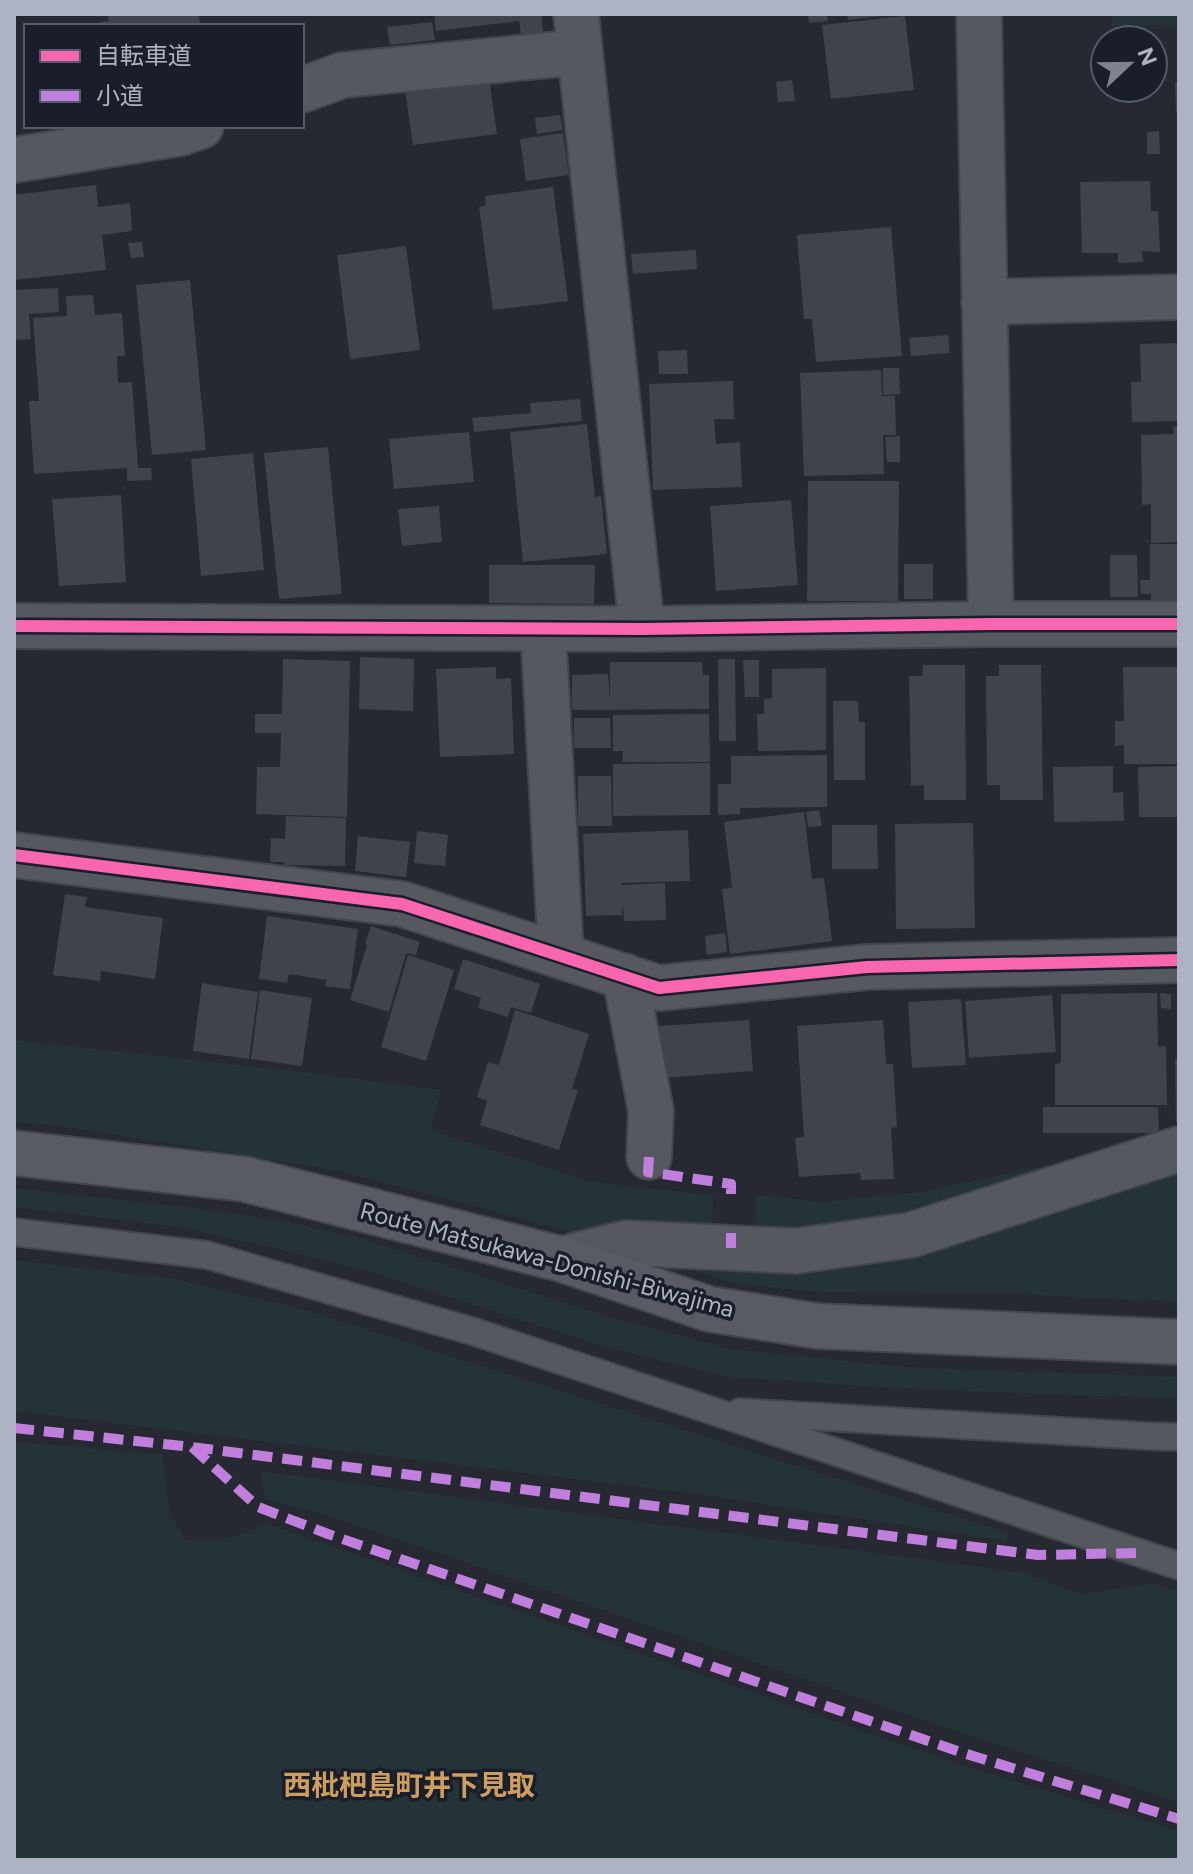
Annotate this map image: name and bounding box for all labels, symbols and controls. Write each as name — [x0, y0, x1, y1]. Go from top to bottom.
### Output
legend — [24, 24, 304, 128]
north arrow — [1089, 24, 1169, 104]
text: 自転車道 — [96, 41, 192, 70]
text: N — [1131, 44, 1163, 70]
text: 小道 — [96, 81, 144, 110]
street label: Route Matsukawa-Donishi-Biwajima — [357, 1196, 737, 1323]
district label: 西枇杷島町井下見取 — [283, 1768, 535, 1802]

